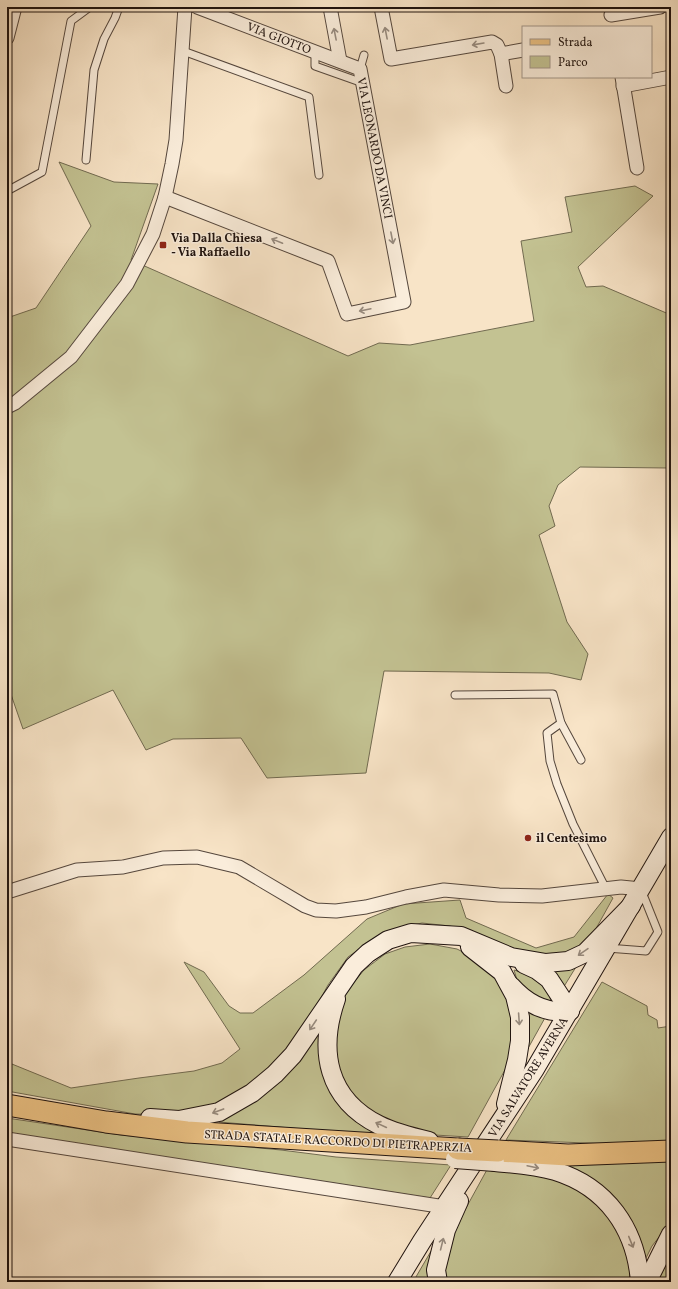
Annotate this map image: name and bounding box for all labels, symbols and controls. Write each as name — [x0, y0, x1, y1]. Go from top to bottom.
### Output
street label: VIA GIOTTO — [244, 19, 313, 59]
legend — [522, 26, 652, 78]
one-way arrow — [382, 27, 390, 40]
one-way arrow — [330, 28, 338, 41]
text: Strada — [558, 35, 593, 51]
one-way arrow — [471, 40, 484, 48]
text: Parco — [558, 55, 588, 71]
street label: VIA LEONARDO DA VINCI — [352, 76, 396, 220]
place label: Via Dalla Chiesa - Via Raffaello — [171, 231, 263, 261]
one-way arrow — [388, 231, 396, 244]
one-way arrow — [272, 237, 284, 245]
marker: Via Dalla Chiesa - Via Raffaello — [158, 240, 168, 250]
one-way arrow — [359, 307, 372, 315]
place label: il Centesimo — [536, 831, 607, 847]
marker: il Centesimo — [523, 833, 533, 843]
one-way arrow — [578, 948, 589, 956]
one-way arrow — [516, 1013, 523, 1026]
street label: VIA SALVATORE AVERNA — [485, 1014, 573, 1141]
one-way arrow — [309, 1020, 317, 1031]
one-way arrow — [212, 1108, 225, 1115]
one-way arrow — [375, 1121, 387, 1128]
street label: STRADA STATALE RACCORDO DI PIETRAPERZIA — [204, 1127, 473, 1157]
one-way arrow — [526, 1163, 539, 1171]
one-way arrow — [628, 1235, 636, 1247]
one-way arrow — [439, 1238, 447, 1251]

